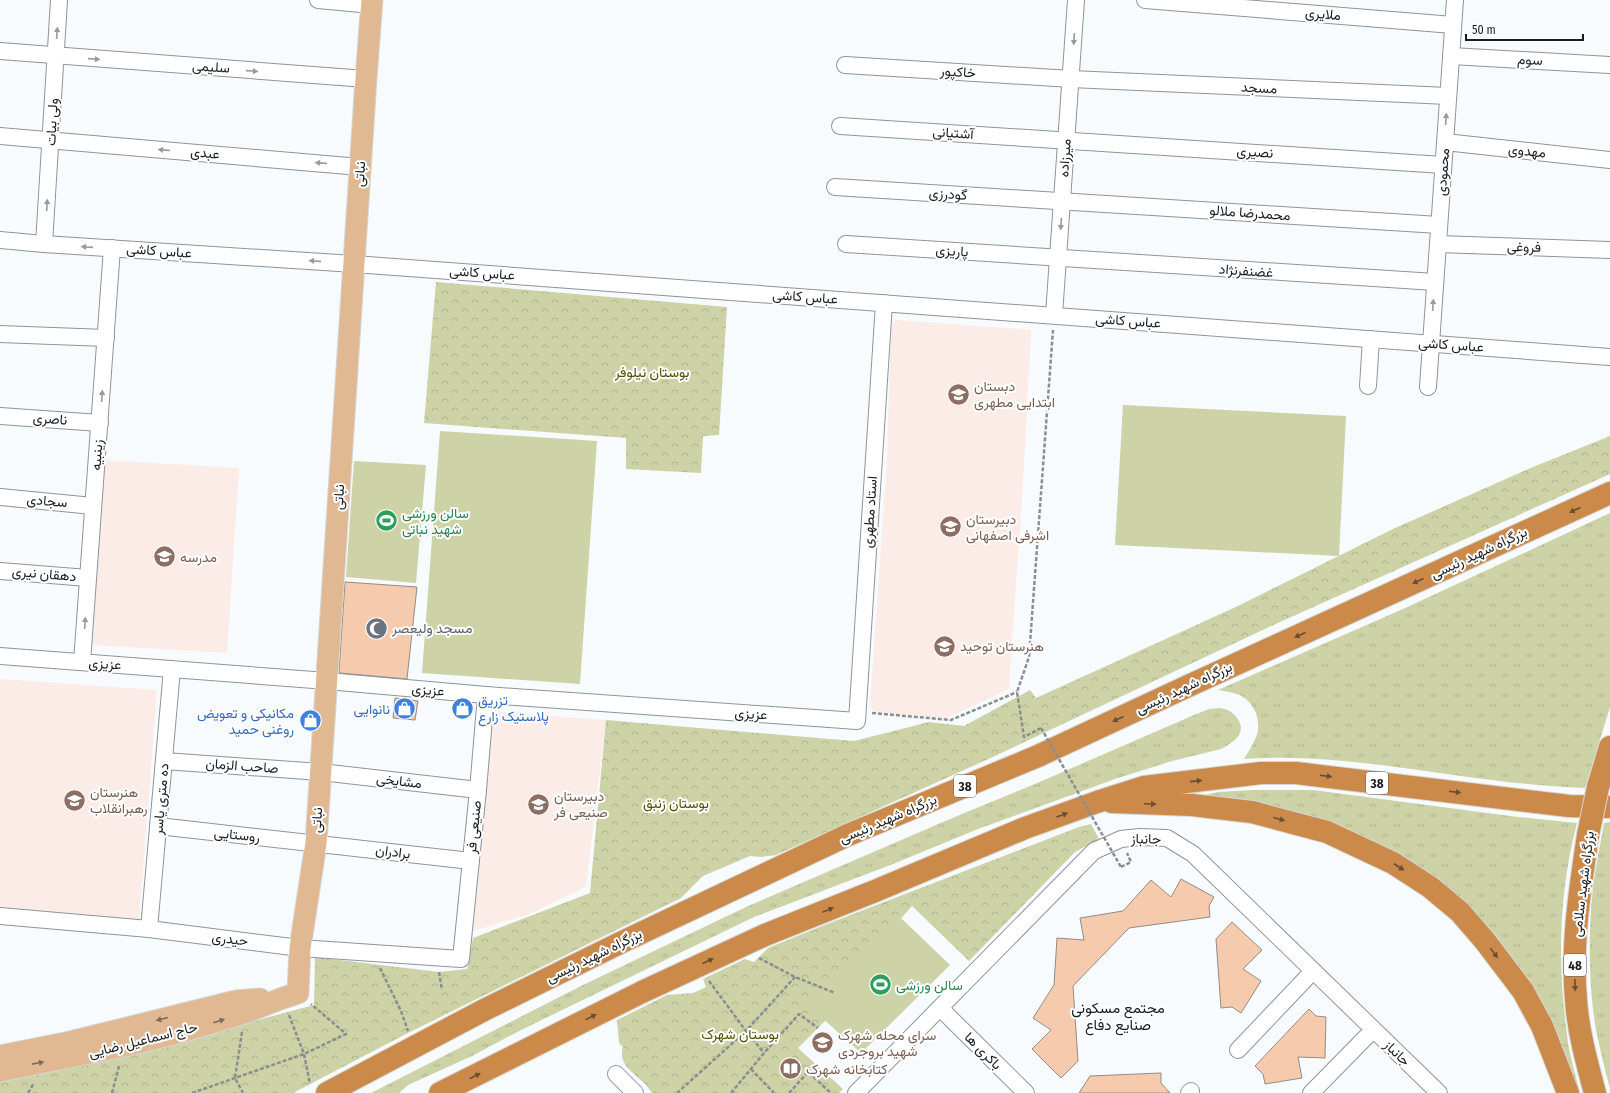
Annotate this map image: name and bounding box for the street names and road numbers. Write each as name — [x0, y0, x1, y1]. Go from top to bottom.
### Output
street label: ملایری — [1304, 4, 1342, 24]
street label: سوم — [1517, 51, 1543, 69]
street label: سلیمی — [192, 57, 230, 77]
street label: خاکپور — [938, 62, 977, 83]
street label: مسجد — [1240, 79, 1278, 97]
street label: ولی بیات — [42, 98, 62, 146]
street label: آشتیانی — [932, 123, 976, 143]
street label: میرزاده — [1055, 138, 1075, 178]
street label: مهدوی — [1507, 141, 1547, 161]
street label: نصیری — [1236, 142, 1274, 162]
street label: عبدی — [190, 143, 220, 163]
street label: محمودی — [1433, 148, 1453, 196]
street label: نباتی — [351, 160, 369, 188]
street label: گودرزی — [928, 184, 968, 204]
street label: محمدرضا ملالو — [1209, 202, 1291, 224]
street label: فروغی — [1507, 238, 1541, 256]
street label: عباس کاشی — [126, 240, 192, 262]
street label: پاریزی — [935, 241, 969, 262]
street label: غضنفرنژاد — [1218, 261, 1274, 281]
street label: عباس کاشی — [449, 262, 515, 284]
street label: عباس کاشی — [772, 286, 838, 308]
street label: عباس کاشی — [1095, 310, 1161, 332]
street label: عباس کاشی — [1418, 334, 1484, 356]
street label: ناصری — [32, 409, 68, 429]
street label: زینبیه — [87, 439, 107, 471]
street label: استاد مطهری — [859, 475, 881, 549]
street label: نباتی — [330, 483, 348, 511]
street label: سجادی — [26, 491, 68, 511]
street label: بزرگراه شهید رئیسی — [1428, 523, 1530, 583]
street label: دهقان نیری — [11, 563, 77, 585]
street label: عزیزی — [88, 654, 122, 674]
street label: بزرگراه شهید رئیسی — [1133, 658, 1235, 718]
street label: عزیزی — [411, 680, 445, 700]
street label: عزیزی — [734, 704, 768, 724]
street label: صاحب الزمان — [205, 755, 279, 777]
street label: ده متری یاسر — [149, 762, 173, 837]
street label: مشایخی — [375, 770, 423, 792]
road number: 38 — [1366, 772, 1388, 794]
road number: 38 — [954, 775, 976, 797]
street label: بزرگراه شهید رئیسی — [837, 791, 939, 847]
street label: صنیعی فر — [463, 799, 485, 856]
street label: نباتی — [308, 806, 326, 834]
street label: روستایی — [213, 824, 261, 846]
street label: جانباز — [1130, 830, 1161, 848]
street label: بزرگراه شهید سلامی — [1568, 830, 1598, 938]
street label: برادران — [375, 841, 411, 863]
street label: بزرگراه شهید رئیسی — [543, 925, 645, 987]
street label: حیدری — [211, 928, 249, 950]
road number: 48 — [1564, 954, 1586, 976]
street label: حاج اسماعیل رضایی — [87, 1018, 200, 1064]
street label: باکری ها — [961, 1029, 1005, 1073]
street label: جانباز — [1379, 1036, 1414, 1070]

